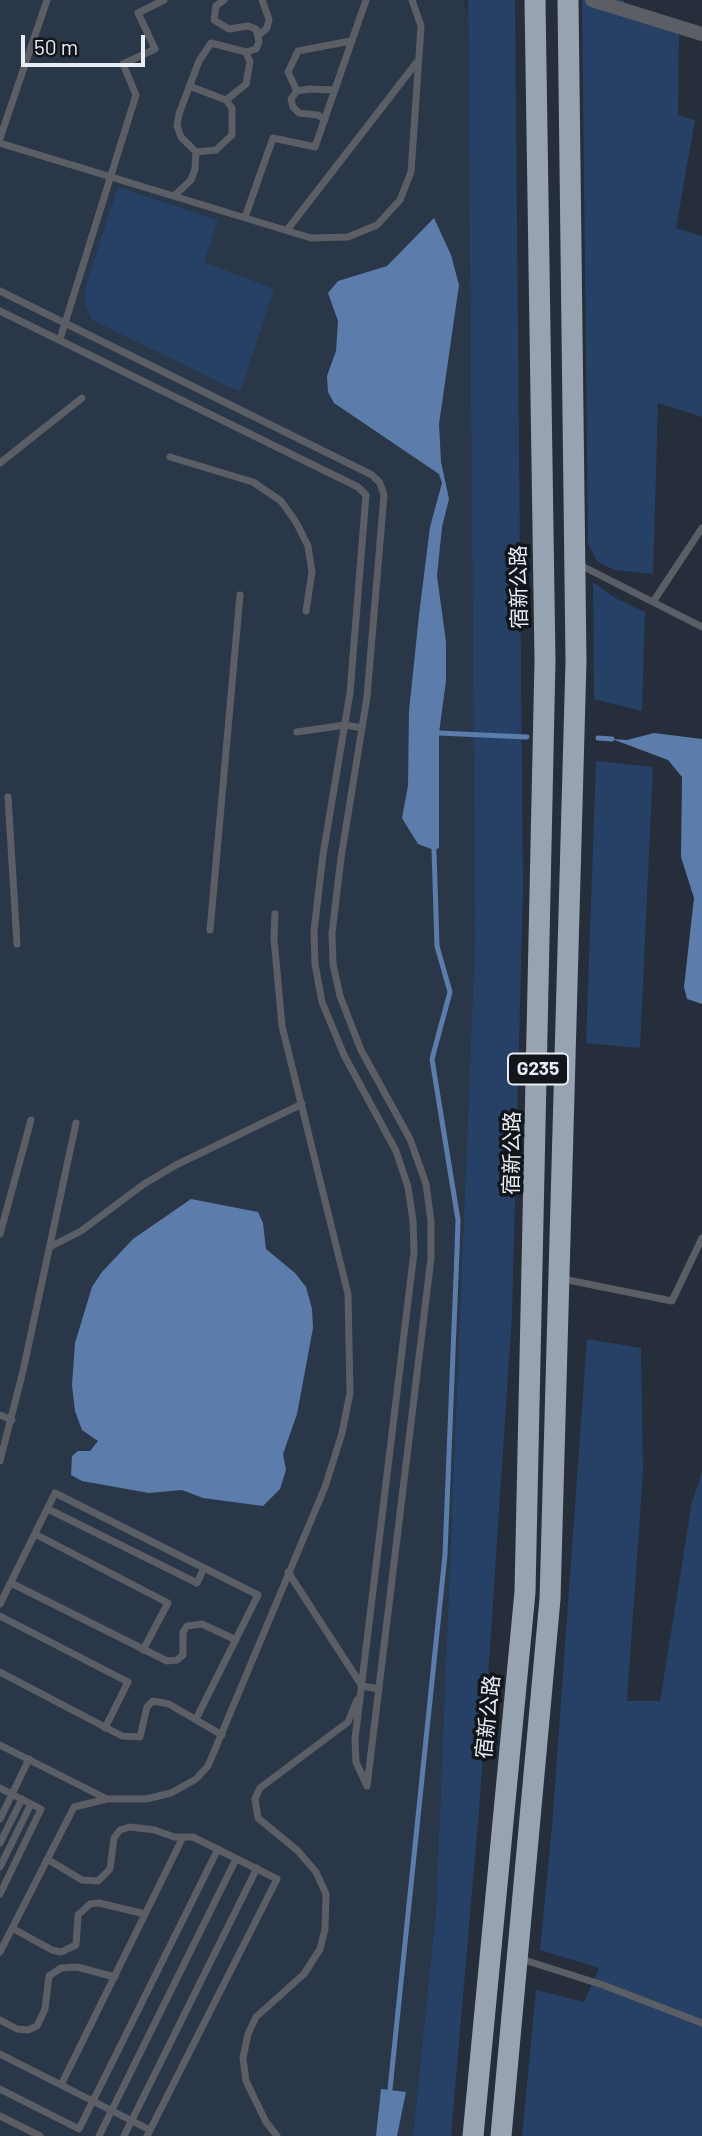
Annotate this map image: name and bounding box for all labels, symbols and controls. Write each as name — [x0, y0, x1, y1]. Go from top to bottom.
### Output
scale bar — [24, 21, 149, 65]
text: 50 m — [34, 34, 78, 59]
street label: 宿新公路 — [506, 545, 532, 629]
road number: G235 — [508, 1054, 568, 1084]
street label: 宿新公路 — [499, 1111, 525, 1195]
street label: 宿新公路 — [471, 1674, 505, 1760]

